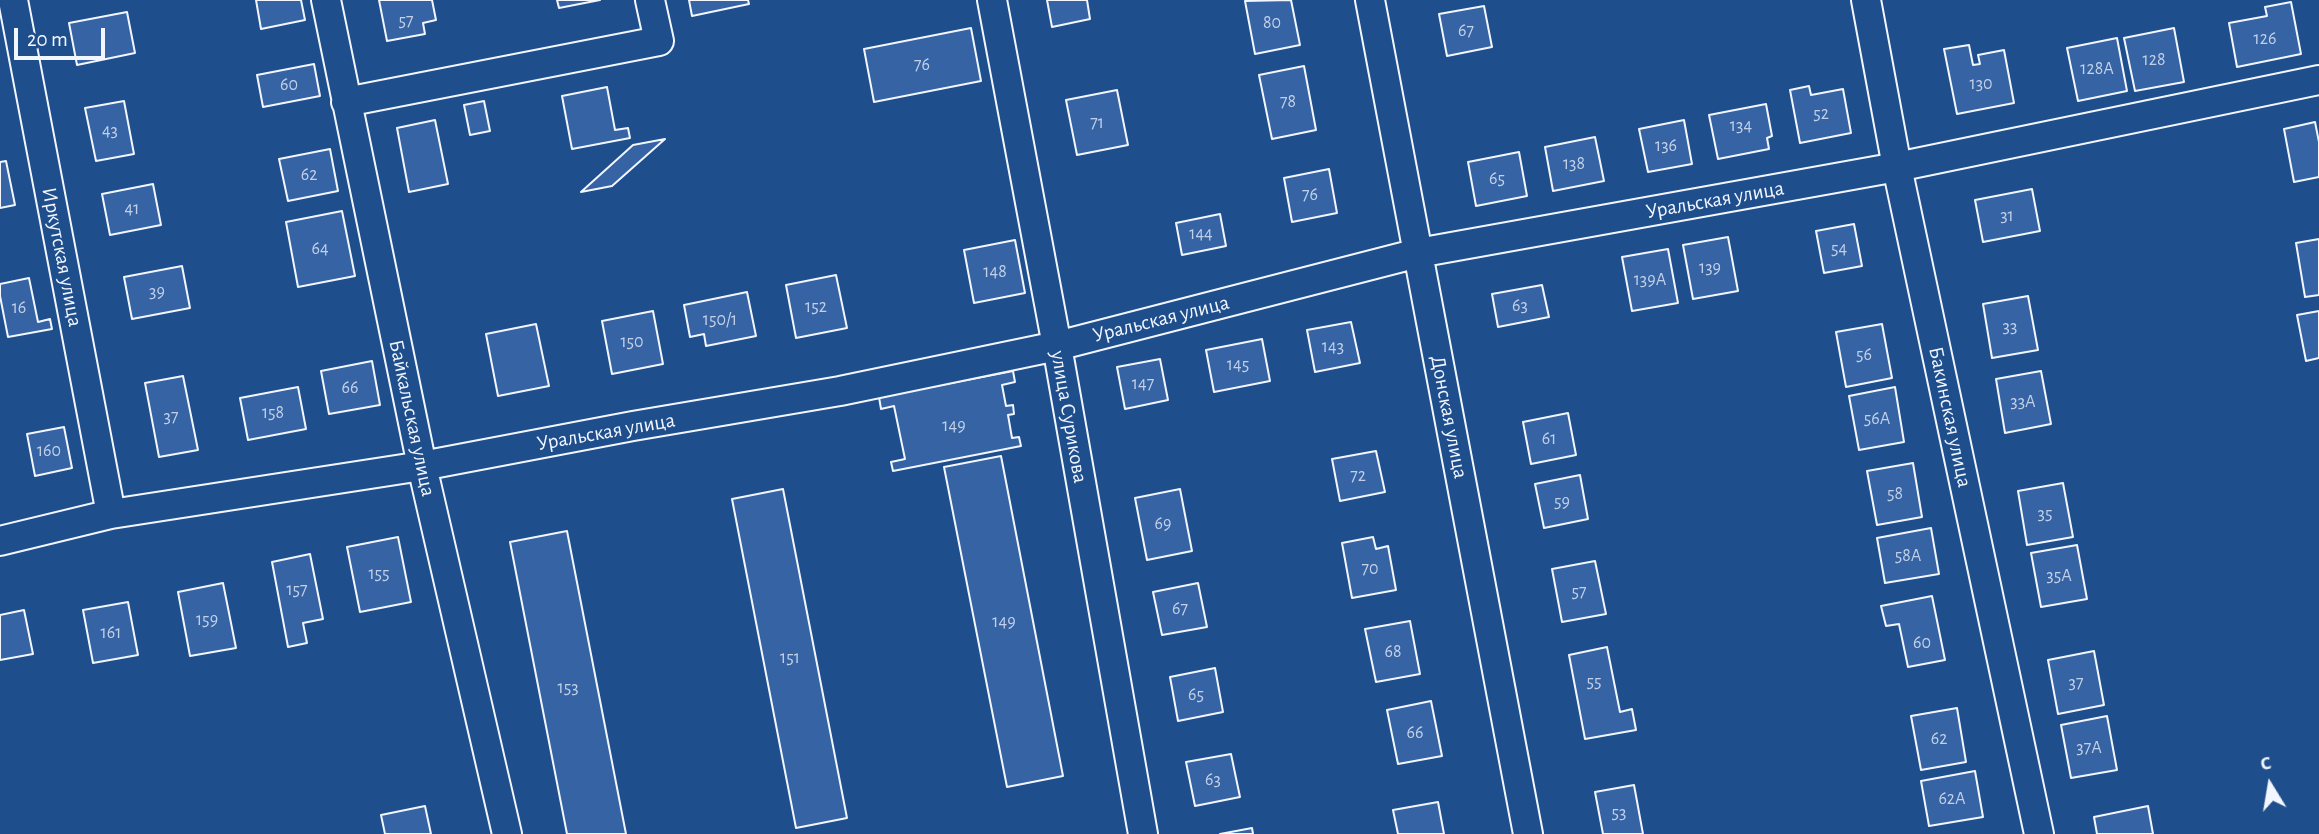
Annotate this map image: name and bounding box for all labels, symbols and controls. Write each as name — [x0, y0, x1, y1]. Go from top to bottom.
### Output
house number: 57 — [398, 10, 414, 32]
house number: 80 — [1263, 12, 1281, 34]
scale bar — [18, 14, 108, 58]
house number: 67 — [1458, 20, 1474, 42]
house number: 126 — [2254, 28, 2276, 50]
text: 20 m — [27, 29, 68, 50]
house number: 128 — [2143, 49, 2165, 71]
house number: 76 — [914, 54, 930, 76]
house number: 128А — [2080, 58, 2114, 80]
house number: 130 — [1969, 73, 1993, 95]
house number: 60 — [280, 74, 298, 96]
house number: 78 — [1280, 91, 1296, 113]
house number: 52 — [1813, 103, 1829, 125]
house number: 71 — [1090, 112, 1104, 134]
house number: 134 — [1730, 115, 1752, 137]
house number: 43 — [102, 120, 118, 142]
house number: 136 — [1655, 135, 1677, 157]
house number: 138 — [1563, 153, 1585, 175]
house number: 62 — [301, 164, 317, 186]
house number: 65 — [1489, 168, 1505, 190]
street label: Уральская улица — [1644, 175, 1786, 225]
house number: 76 — [1302, 184, 1318, 206]
street label: Иркутская улица — [36, 185, 88, 329]
house number: 41 — [125, 198, 139, 220]
house number: 31 — [2000, 205, 2014, 227]
house number: 144 — [1189, 223, 1213, 245]
house number: 64 — [311, 238, 329, 260]
house number: 54 — [1831, 238, 1847, 260]
house number: 139 — [1699, 257, 1721, 279]
house number: 148 — [983, 261, 1007, 283]
house number: 139А — [1634, 269, 1666, 291]
house number: 39 — [149, 281, 165, 303]
street label: Уральская улица — [1090, 290, 1232, 348]
house number: 63 — [1512, 295, 1528, 317]
house number: 152 — [805, 296, 827, 318]
house number: 16 — [12, 297, 26, 319]
house number: 150/1 — [703, 309, 737, 331]
house number: 33 — [2003, 316, 2017, 338]
house number: 150 — [620, 331, 644, 353]
house number: 143 — [1322, 336, 1344, 358]
street label: Байкальская улица — [383, 337, 441, 499]
house number: 56 — [1856, 344, 1872, 366]
street label: Бакинская улица — [1923, 344, 1977, 490]
street label: улица Сурикова — [1045, 349, 1093, 485]
street label: Донская улица — [1425, 353, 1473, 481]
house number: 145 — [1227, 354, 1249, 376]
house number: 147 — [1132, 373, 1154, 395]
house number: 66 — [342, 377, 358, 399]
house number: 33А — [2010, 391, 2036, 413]
house number: 158 — [262, 402, 284, 424]
house number: 37 — [164, 406, 178, 428]
street label: Уральская улица — [535, 407, 677, 457]
house number: 56А — [1864, 408, 1890, 430]
house number: 149 — [942, 415, 966, 437]
house number: 61 — [1542, 428, 1556, 450]
house number: 160 — [37, 440, 61, 462]
house number: 72 — [1350, 465, 1366, 487]
house number: 58 — [1887, 483, 1903, 505]
house number: 59 — [1554, 491, 1570, 513]
house number: 35 — [2038, 503, 2052, 525]
house number: 69 — [1155, 513, 1171, 535]
house number: 58А — [1895, 545, 1921, 567]
house number: 70 — [1361, 558, 1379, 580]
house number: 155 — [368, 563, 390, 585]
house number: 35А — [2046, 565, 2072, 587]
house number: 157 — [286, 579, 308, 601]
house number: 57 — [1571, 581, 1587, 603]
house number: 67 — [1172, 598, 1188, 620]
house number: 159 — [196, 609, 218, 631]
house number: 149 — [992, 611, 1016, 633]
house number: 161 — [101, 622, 121, 644]
house number: 60 — [1913, 632, 1931, 654]
house number: 68 — [1385, 641, 1401, 663]
house number: 151 — [780, 647, 800, 669]
house number: 55 — [1586, 671, 1602, 693]
house number: 37 — [2069, 672, 2083, 694]
house number: 153 — [557, 677, 579, 699]
house number: 65 — [1188, 684, 1204, 706]
house number: 66 — [1407, 722, 1423, 744]
house number: 62 — [1931, 728, 1947, 750]
house number: 37А — [2076, 737, 2102, 759]
north arrow — [2235, 750, 2305, 820]
text: С — [2259, 754, 2273, 774]
house number: 63 — [1205, 769, 1221, 791]
house number: 62А — [1938, 788, 1966, 810]
house number: 53 — [1612, 802, 1626, 824]

